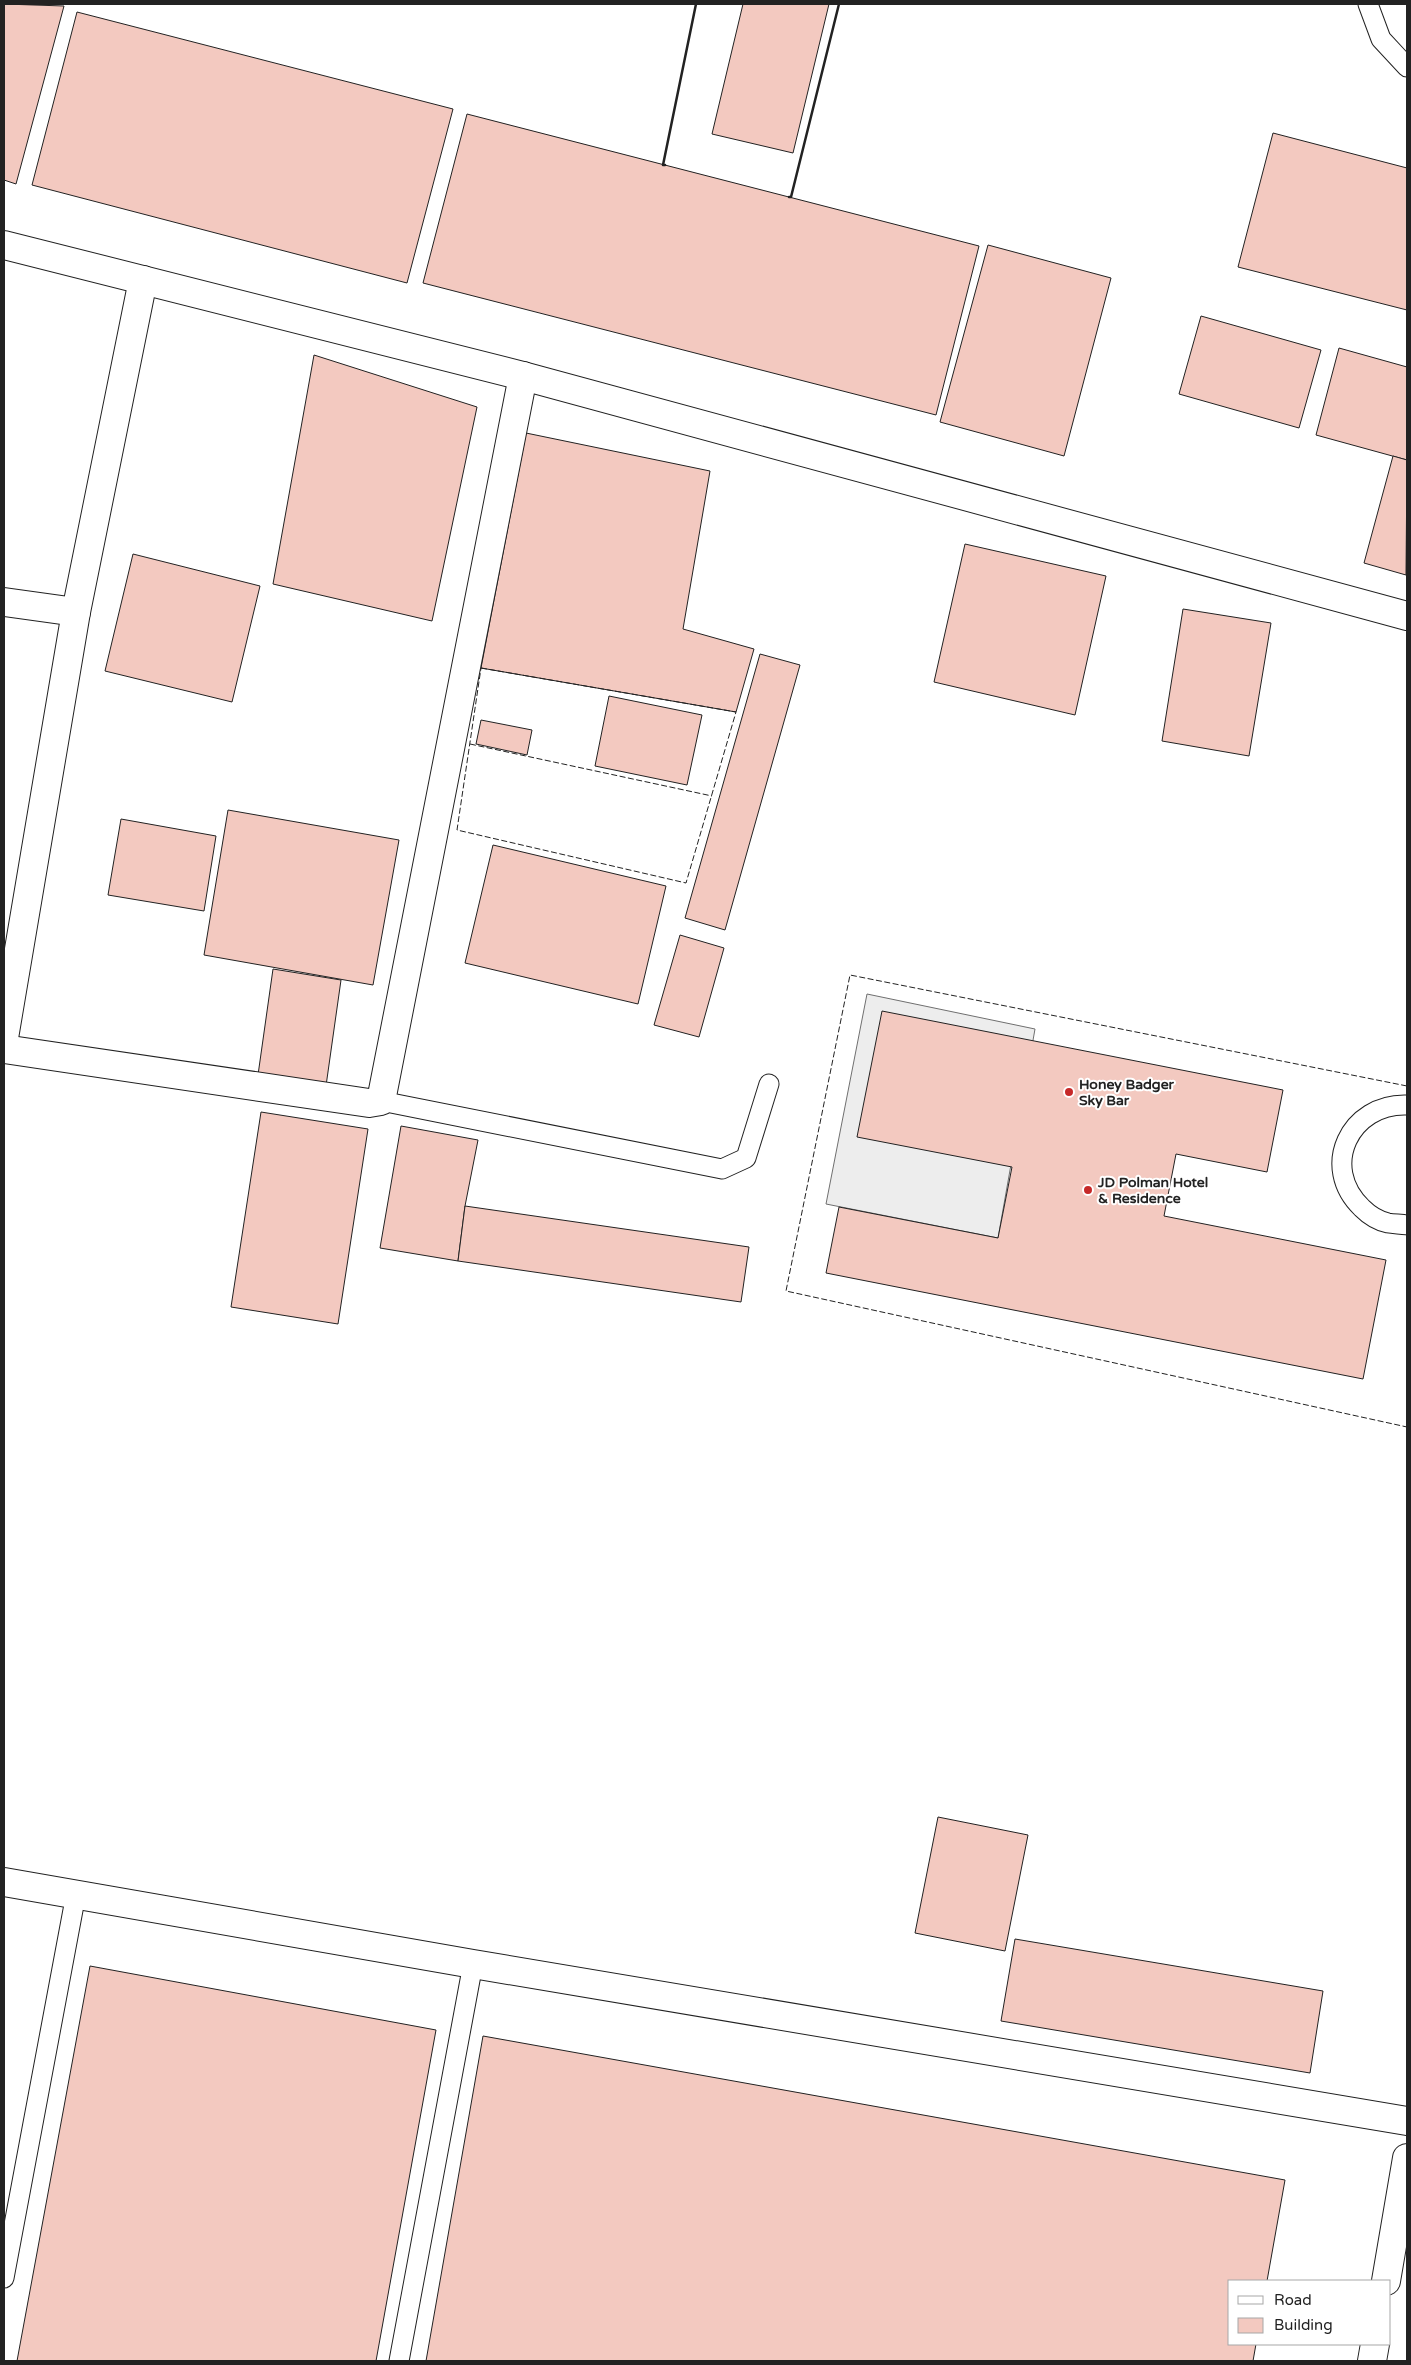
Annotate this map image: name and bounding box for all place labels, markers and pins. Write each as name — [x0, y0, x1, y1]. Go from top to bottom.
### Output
place label: Honey Badger Sky Bar — [1079, 1076, 1175, 1109]
marker: Honey Badger Sky Bar — [1063, 1086, 1075, 1098]
place label: JD Polman Hotel & Residence — [1097, 1174, 1208, 1207]
marker: JD Polman Hotel & Residence — [1082, 1184, 1094, 1196]

